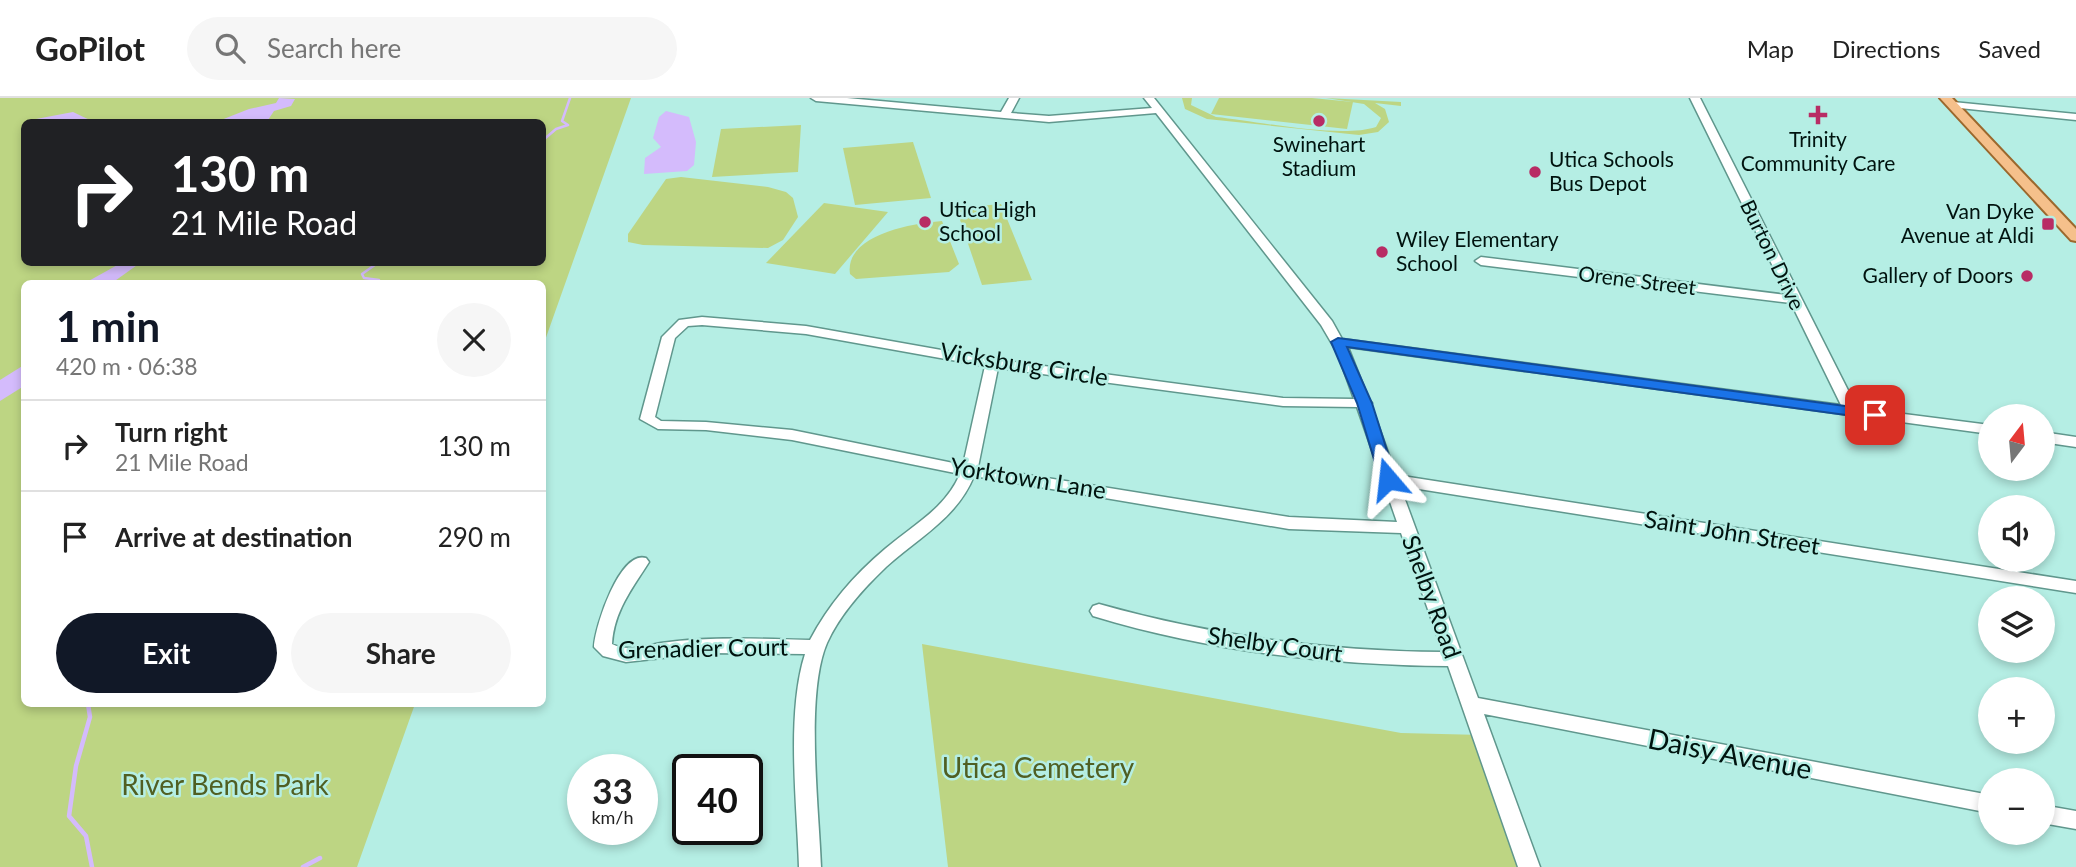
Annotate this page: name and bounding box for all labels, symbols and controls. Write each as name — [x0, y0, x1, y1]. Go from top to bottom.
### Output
search box — [187, 17, 677, 80]
text: GoPilot — [35, 28, 145, 68]
icon: search — [211, 29, 249, 67]
text: Search here — [267, 32, 401, 64]
text: Map — [1747, 34, 1794, 63]
text: Directions — [1832, 34, 1940, 63]
text: Saved — [1978, 34, 2041, 63]
marker: Trinity Community Care — [1808, 105, 1828, 125]
marker: Swinehart Stadium — [1311, 113, 1327, 129]
place label: Trinity Community Care — [1741, 126, 1895, 175]
place label: Swinehart Stadium — [1273, 131, 1366, 180]
text: 130 m — [171, 144, 309, 202]
place label: Utica Schools Bus Depot — [1549, 146, 1674, 195]
icon: right — [56, 147, 147, 238]
marker: Utica Schools Bus Depot — [1527, 164, 1543, 180]
street label: Burton Drive — [1736, 195, 1811, 313]
place label: Utica High School — [939, 196, 1037, 245]
place label: Van Dyke Avenue at Aldi — [1901, 198, 2034, 247]
text: 21 Mile Road — [171, 203, 357, 242]
marker: Utica High School — [917, 214, 933, 230]
marker: Van Dyke Avenue at Aldi — [2040, 216, 2056, 232]
place label: Wiley Elementary School — [1396, 226, 1559, 275]
marker: Wiley Elementary School — [1374, 244, 1390, 260]
street label: Orene Street — [1577, 260, 1698, 299]
place label: Gallery of Doors — [1863, 262, 2013, 287]
marker: Gallery of Doors — [2019, 268, 2035, 284]
text: 1 min — [56, 301, 160, 351]
button: close — [437, 303, 511, 377]
street label: Vicksburg Circle — [938, 336, 1110, 391]
text: 420 m · 06:38 — [56, 352, 198, 380]
pin — [1845, 385, 1905, 445]
icon: arrive — [1856, 396, 1894, 434]
north arrow — [1978, 404, 2054, 481]
map controls — [1978, 404, 2055, 845]
text: Turn right — [115, 416, 228, 448]
icon: right — [56, 427, 94, 465]
text: 130 m — [438, 430, 511, 462]
position arrow — [1351, 442, 1425, 516]
text: 21 Mile Road — [115, 448, 249, 476]
street label: Yorktown Lane — [948, 451, 1108, 504]
button: sound — [1978, 495, 2055, 572]
street label: Saint John Street — [1642, 503, 1822, 560]
icon: arrive — [56, 518, 94, 556]
text: Arrive at destination — [115, 521, 352, 553]
text: 290 m — [438, 521, 511, 553]
street label: Shelby Road — [1397, 531, 1468, 662]
button: layers — [1978, 586, 2055, 663]
button: Exit — [56, 613, 277, 693]
button: Share — [291, 613, 511, 693]
street label: Shelby Court — [1206, 620, 1345, 667]
street label: Grenadier Court — [618, 632, 789, 663]
button: + — [1978, 677, 2055, 754]
street label: Daisy Avenue — [1645, 720, 1815, 786]
park label: Utica Cemetery — [942, 750, 1135, 784]
speed limit sign: 40 — [672, 754, 763, 845]
park label: River Bends Park — [121, 767, 330, 801]
button: − — [1978, 768, 2055, 845]
text: 33 — [592, 769, 633, 811]
text: km/h — [591, 806, 634, 828]

